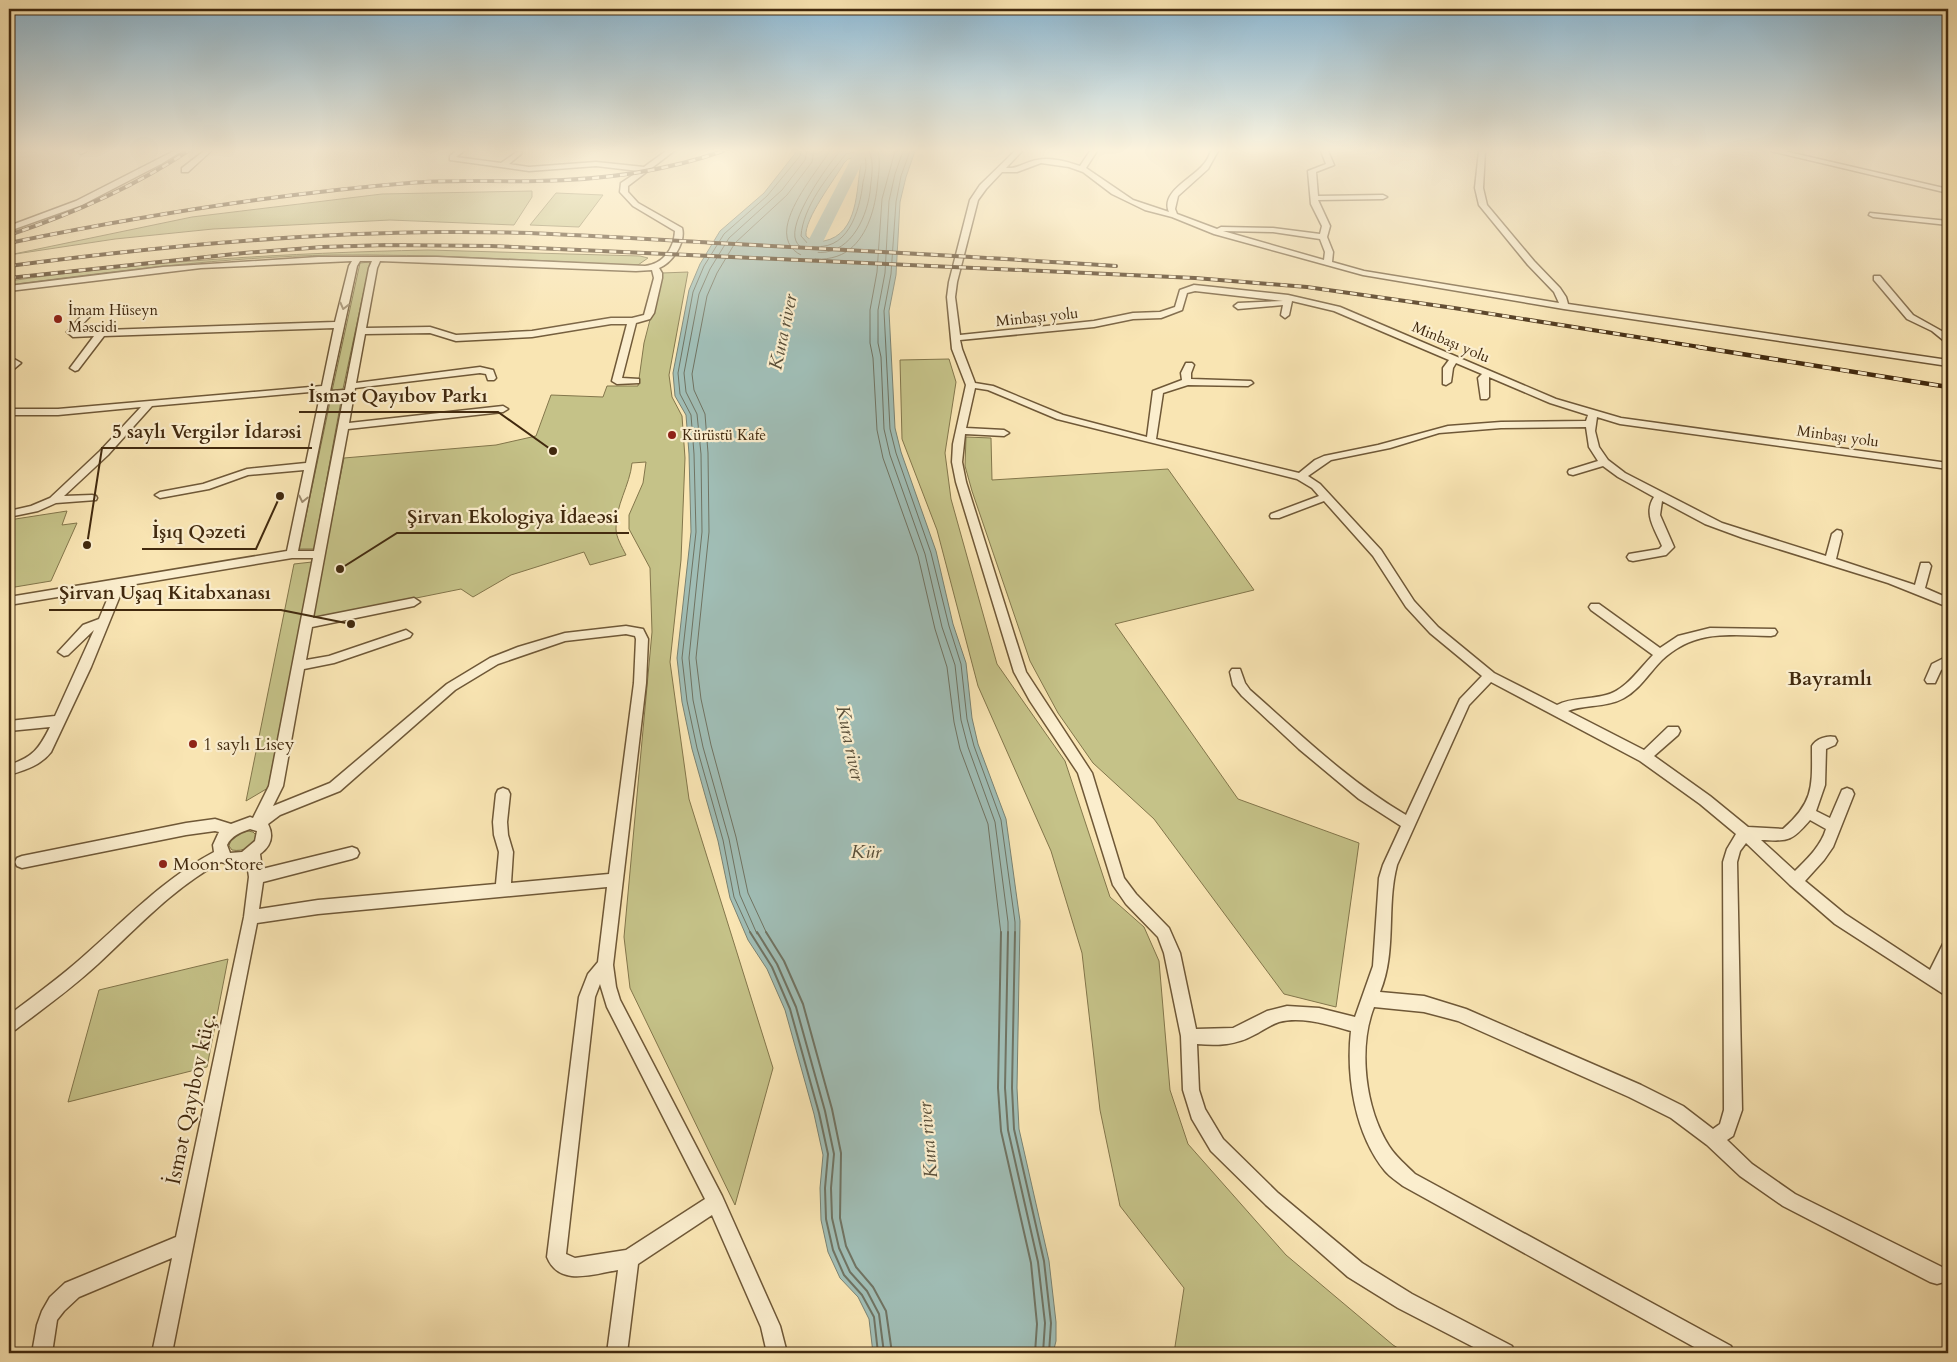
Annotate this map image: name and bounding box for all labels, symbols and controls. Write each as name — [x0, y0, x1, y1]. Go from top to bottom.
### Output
water label: Kura river — [762, 291, 804, 372]
place label: İmam Hüseyn Məscidi — [68, 300, 159, 337]
one-way arrow — [339, 301, 349, 309]
street label: Minbaşı yolu — [995, 303, 1079, 331]
marker: İmam Hüseyn Məscidi — [52, 313, 64, 325]
street label: Minbaşı yolu — [1409, 317, 1493, 367]
callout: İsmət Qayıbov Parkı — [299, 378, 498, 412]
text: İsmət Qayıbov Parkı — [308, 383, 488, 409]
callout: 5 saylı Vergilər İdarəsi — [102, 414, 312, 448]
text: 5 saylı Vergilər İdarəsi — [112, 419, 302, 445]
street label: Minbaşı yolu — [1796, 420, 1880, 452]
place label: Kürüstü Kafe — [682, 425, 766, 445]
marker: Kürüstü Kafe — [666, 429, 678, 441]
one-way arrow — [298, 494, 309, 503]
callout: Şirvan Ekologiya İdaeəsi — [397, 499, 629, 533]
text: Şirvan Ekologiya İdaeəsi — [407, 504, 619, 530]
callout: İşıq Qəzeti — [142, 515, 256, 549]
text: İşıq Qəzeti — [152, 519, 246, 545]
callout: Şirvan Uşaq Kitabxanası — [49, 576, 281, 610]
text: Şirvan Uşaq Kitabxanası — [59, 580, 271, 606]
district label: Bayramlı — [1788, 665, 1872, 692]
water label: Kura river — [829, 703, 871, 784]
place label: 1 saylı Lisey — [203, 732, 295, 757]
marker: 1 saylı Lisey — [187, 738, 199, 750]
water label: Kür — [851, 839, 882, 865]
place label: Moon Store — [173, 852, 264, 877]
marker: Moon Store — [157, 858, 169, 870]
street label: İsmət Qayıbov küç. — [159, 1011, 223, 1187]
water label: Kura river — [912, 1100, 944, 1179]

